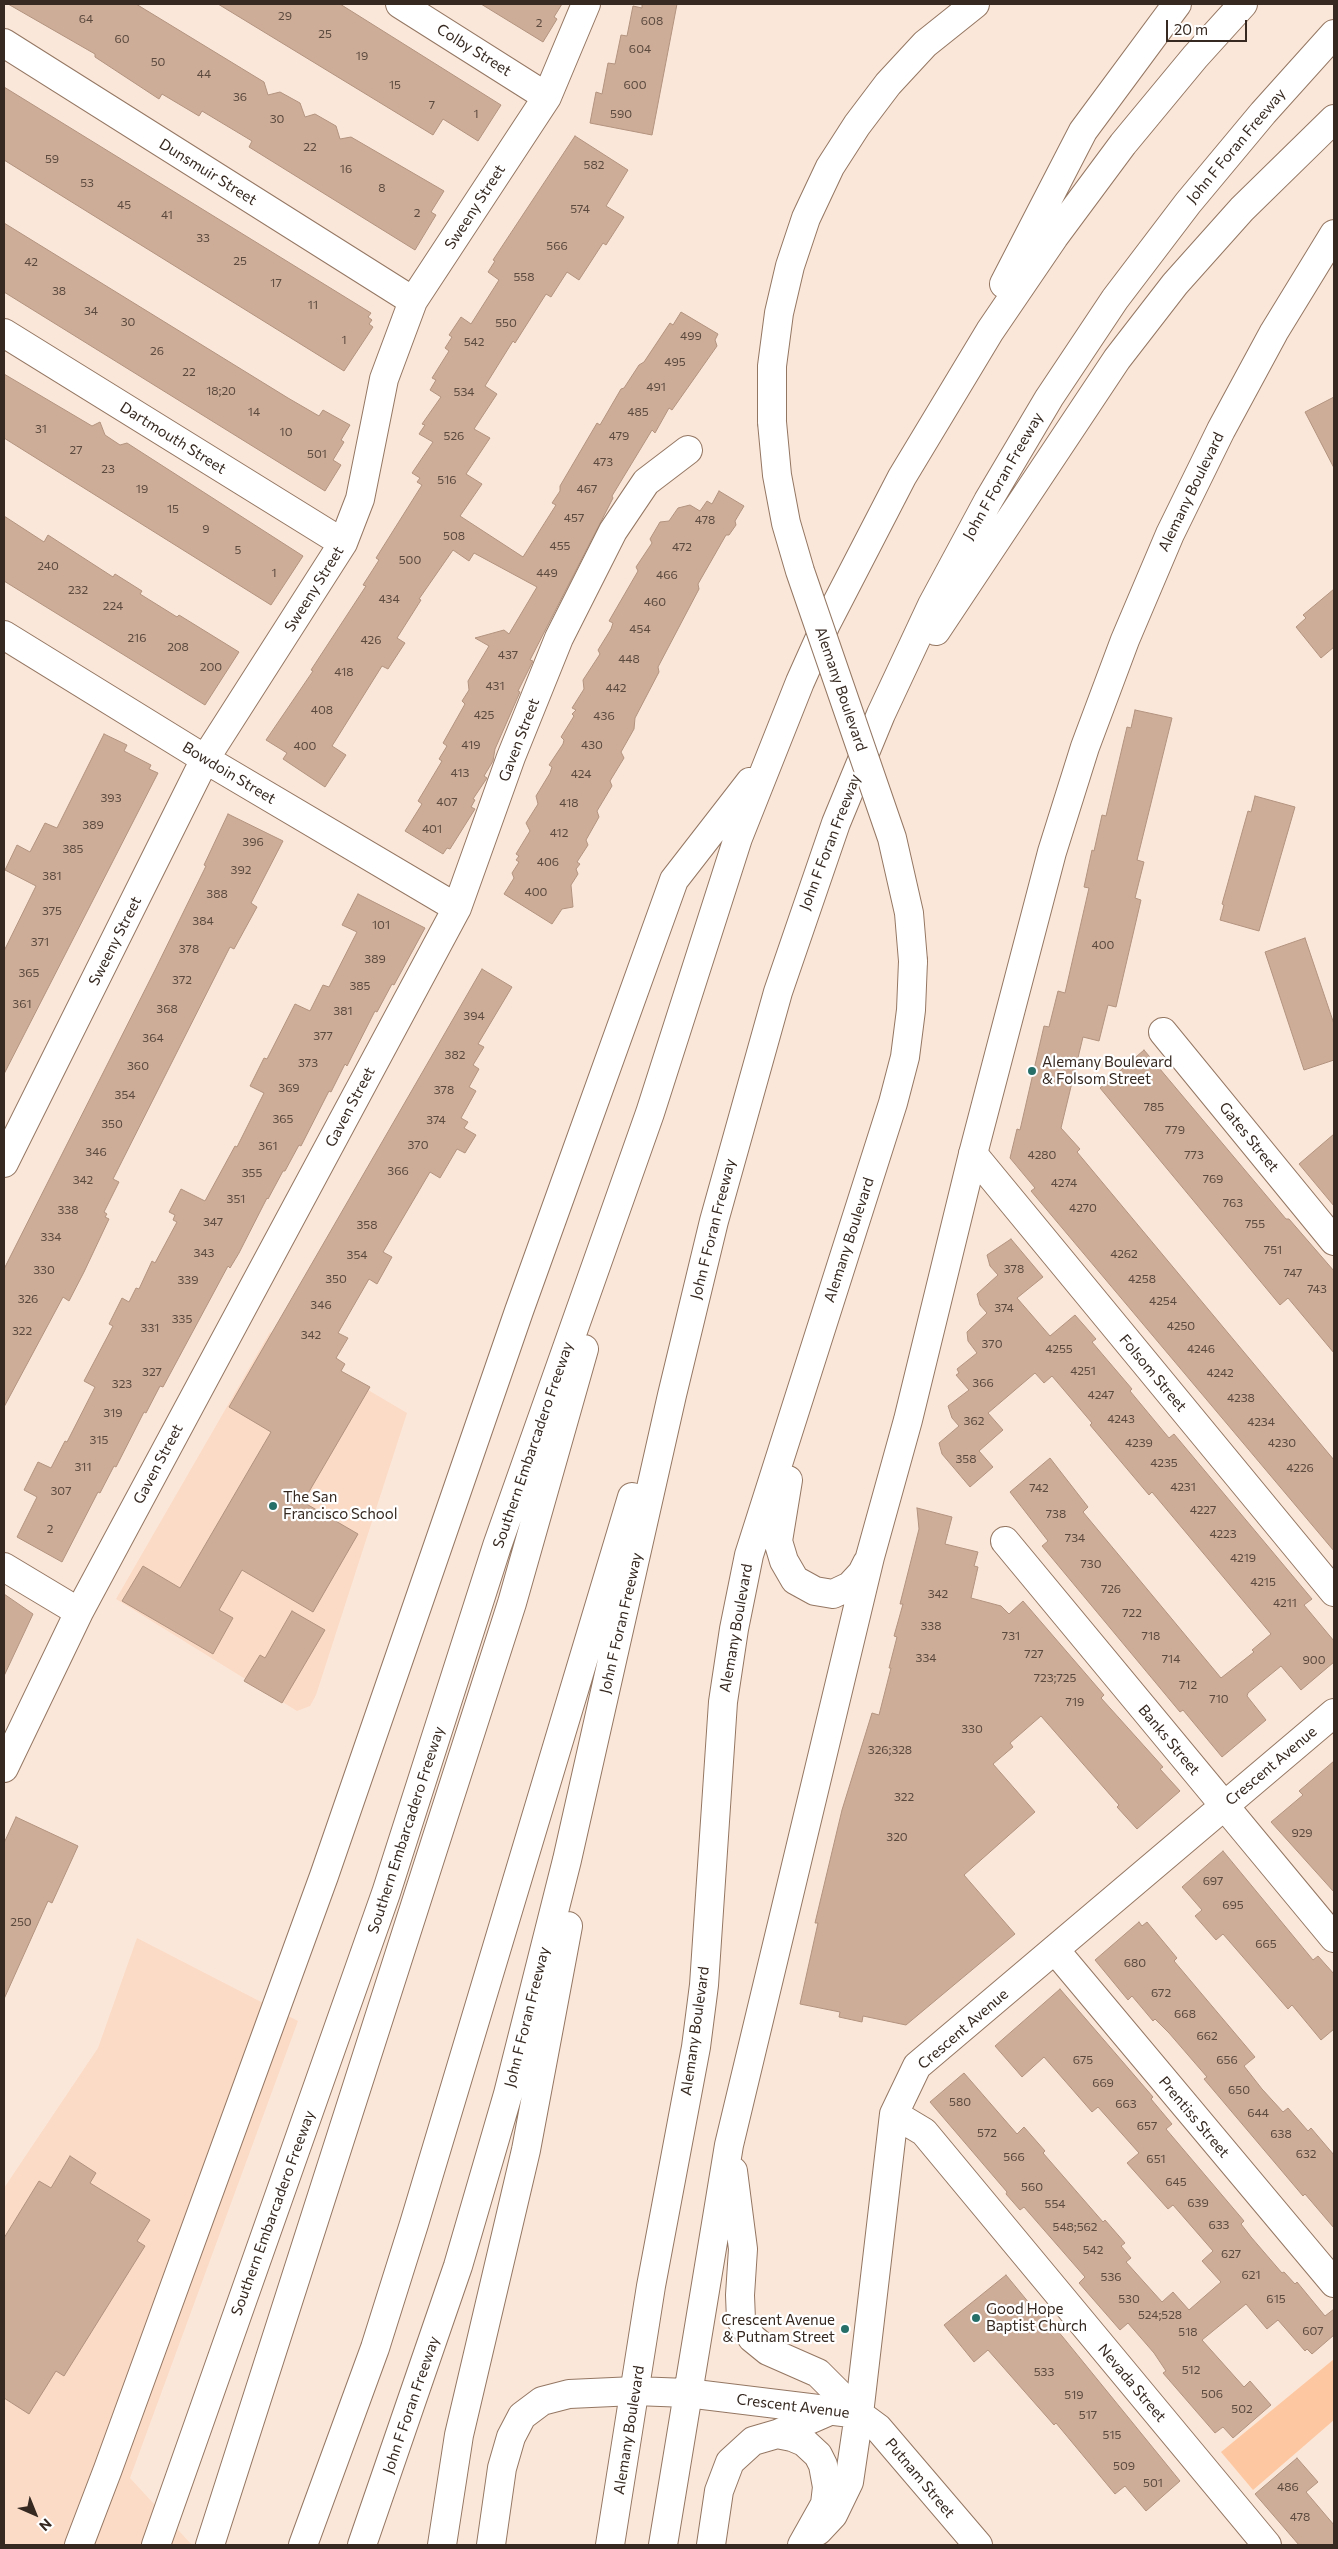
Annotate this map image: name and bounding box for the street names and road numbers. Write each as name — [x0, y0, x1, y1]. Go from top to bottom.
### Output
street label: Colby Street — [433, 20, 515, 80]
street label: John F Foran Freeway — [1183, 85, 1289, 207]
street label: Dunsmuir Street — [156, 135, 260, 209]
street label: Sweeny Street — [441, 161, 509, 253]
street label: Dartmouth Street — [117, 398, 229, 478]
street label: John F Foran Freeway — [959, 409, 1047, 543]
street label: Alemany Boulevard — [1154, 429, 1228, 555]
street label: Sweeny Street — [281, 543, 347, 635]
street label: Alemany Boulevard — [811, 624, 871, 754]
street label: Gaven Street — [495, 696, 543, 784]
street label: Bowdoin Street — [179, 738, 279, 808]
street label: John F Foran Freeway — [796, 771, 864, 913]
street label: Sweeny Street — [85, 893, 145, 989]
street label: Gaven Street — [321, 1064, 379, 1150]
street label: Gates Street — [1215, 1098, 1283, 1176]
street label: John F Foran Freeway — [687, 1157, 739, 1301]
street label: Alemany Boulevard — [820, 1175, 878, 1305]
street label: Folsom Street — [1116, 1331, 1190, 1415]
street label: Southern Embarcadero Freeway — [489, 1339, 577, 1551]
street label: Gaven Street — [129, 1421, 187, 1507]
street label: John F Foran Freeway — [596, 1551, 646, 1695]
street label: Alemany Boulevard — [716, 1562, 756, 1694]
street label: Banks Street — [1134, 1701, 1204, 1779]
street label: Crescent Avenue — [1222, 1723, 1320, 1809]
street label: Southern Embarcadero Freeway — [364, 1724, 448, 1936]
street label: John F Foran Freeway — [501, 1945, 553, 2089]
street label: Alemany Boulevard — [677, 1965, 713, 2097]
street label: Crescent Avenue — [914, 1985, 1012, 2073]
street label: Prentiss Street — [1155, 2073, 1233, 2161]
street label: Southern Embarcadero Freeway — [227, 2108, 319, 2318]
street label: John F Foran Freeway — [379, 2334, 443, 2476]
street label: Nevada Street — [1094, 2340, 1170, 2426]
street label: Alemany Boulevard — [610, 2364, 648, 2496]
street label: Crescent Avenue — [735, 2390, 851, 2422]
street label: Putnam Street — [881, 2434, 959, 2522]

